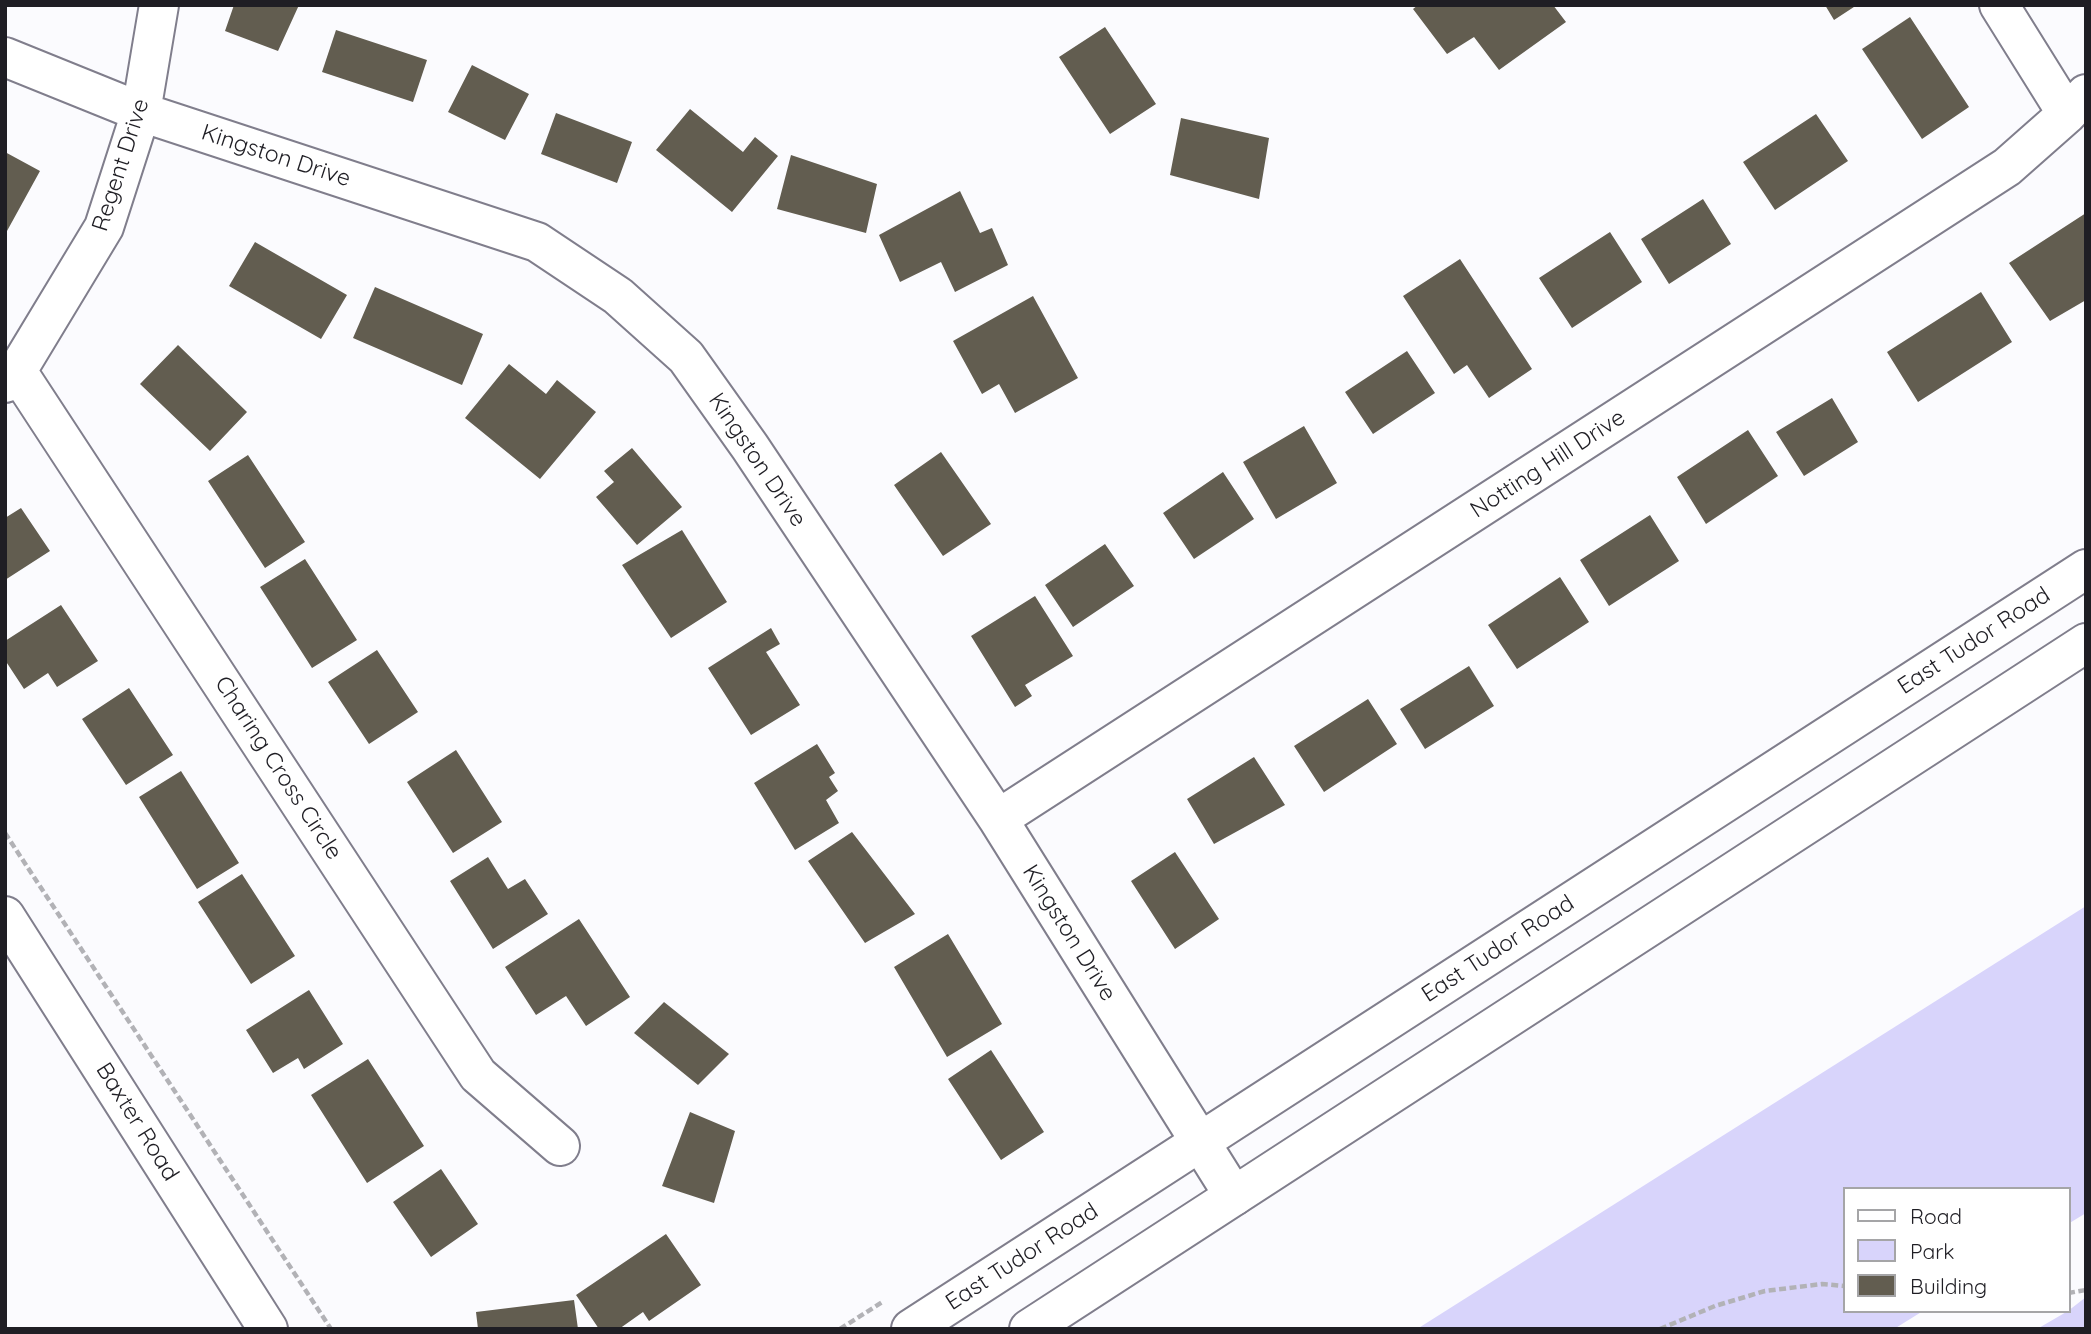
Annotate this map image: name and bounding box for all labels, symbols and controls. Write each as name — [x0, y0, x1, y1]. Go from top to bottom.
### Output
street label: Regent Drive — [87, 95, 155, 235]
street label: Kingston Drive — [198, 119, 354, 193]
street label: Kingston Drive — [702, 388, 812, 532]
street label: Notting Hill Drive — [1466, 404, 1630, 524]
street label: East Tudor Road — [1893, 581, 2055, 701]
street label: Charing Cross Circle — [208, 671, 348, 865]
street label: Kingston Drive — [1016, 860, 1122, 1006]
street label: East Tudor Road — [1417, 889, 1579, 1009]
street label: Baxter Road — [90, 1058, 184, 1186]
legend — [1842, 1187, 2070, 1313]
street label: East Tudor Road — [941, 1197, 1103, 1317]
text: Road — [1910, 1203, 1962, 1229]
text: Park — [1910, 1238, 1954, 1264]
text: Building — [1910, 1273, 1987, 1299]

